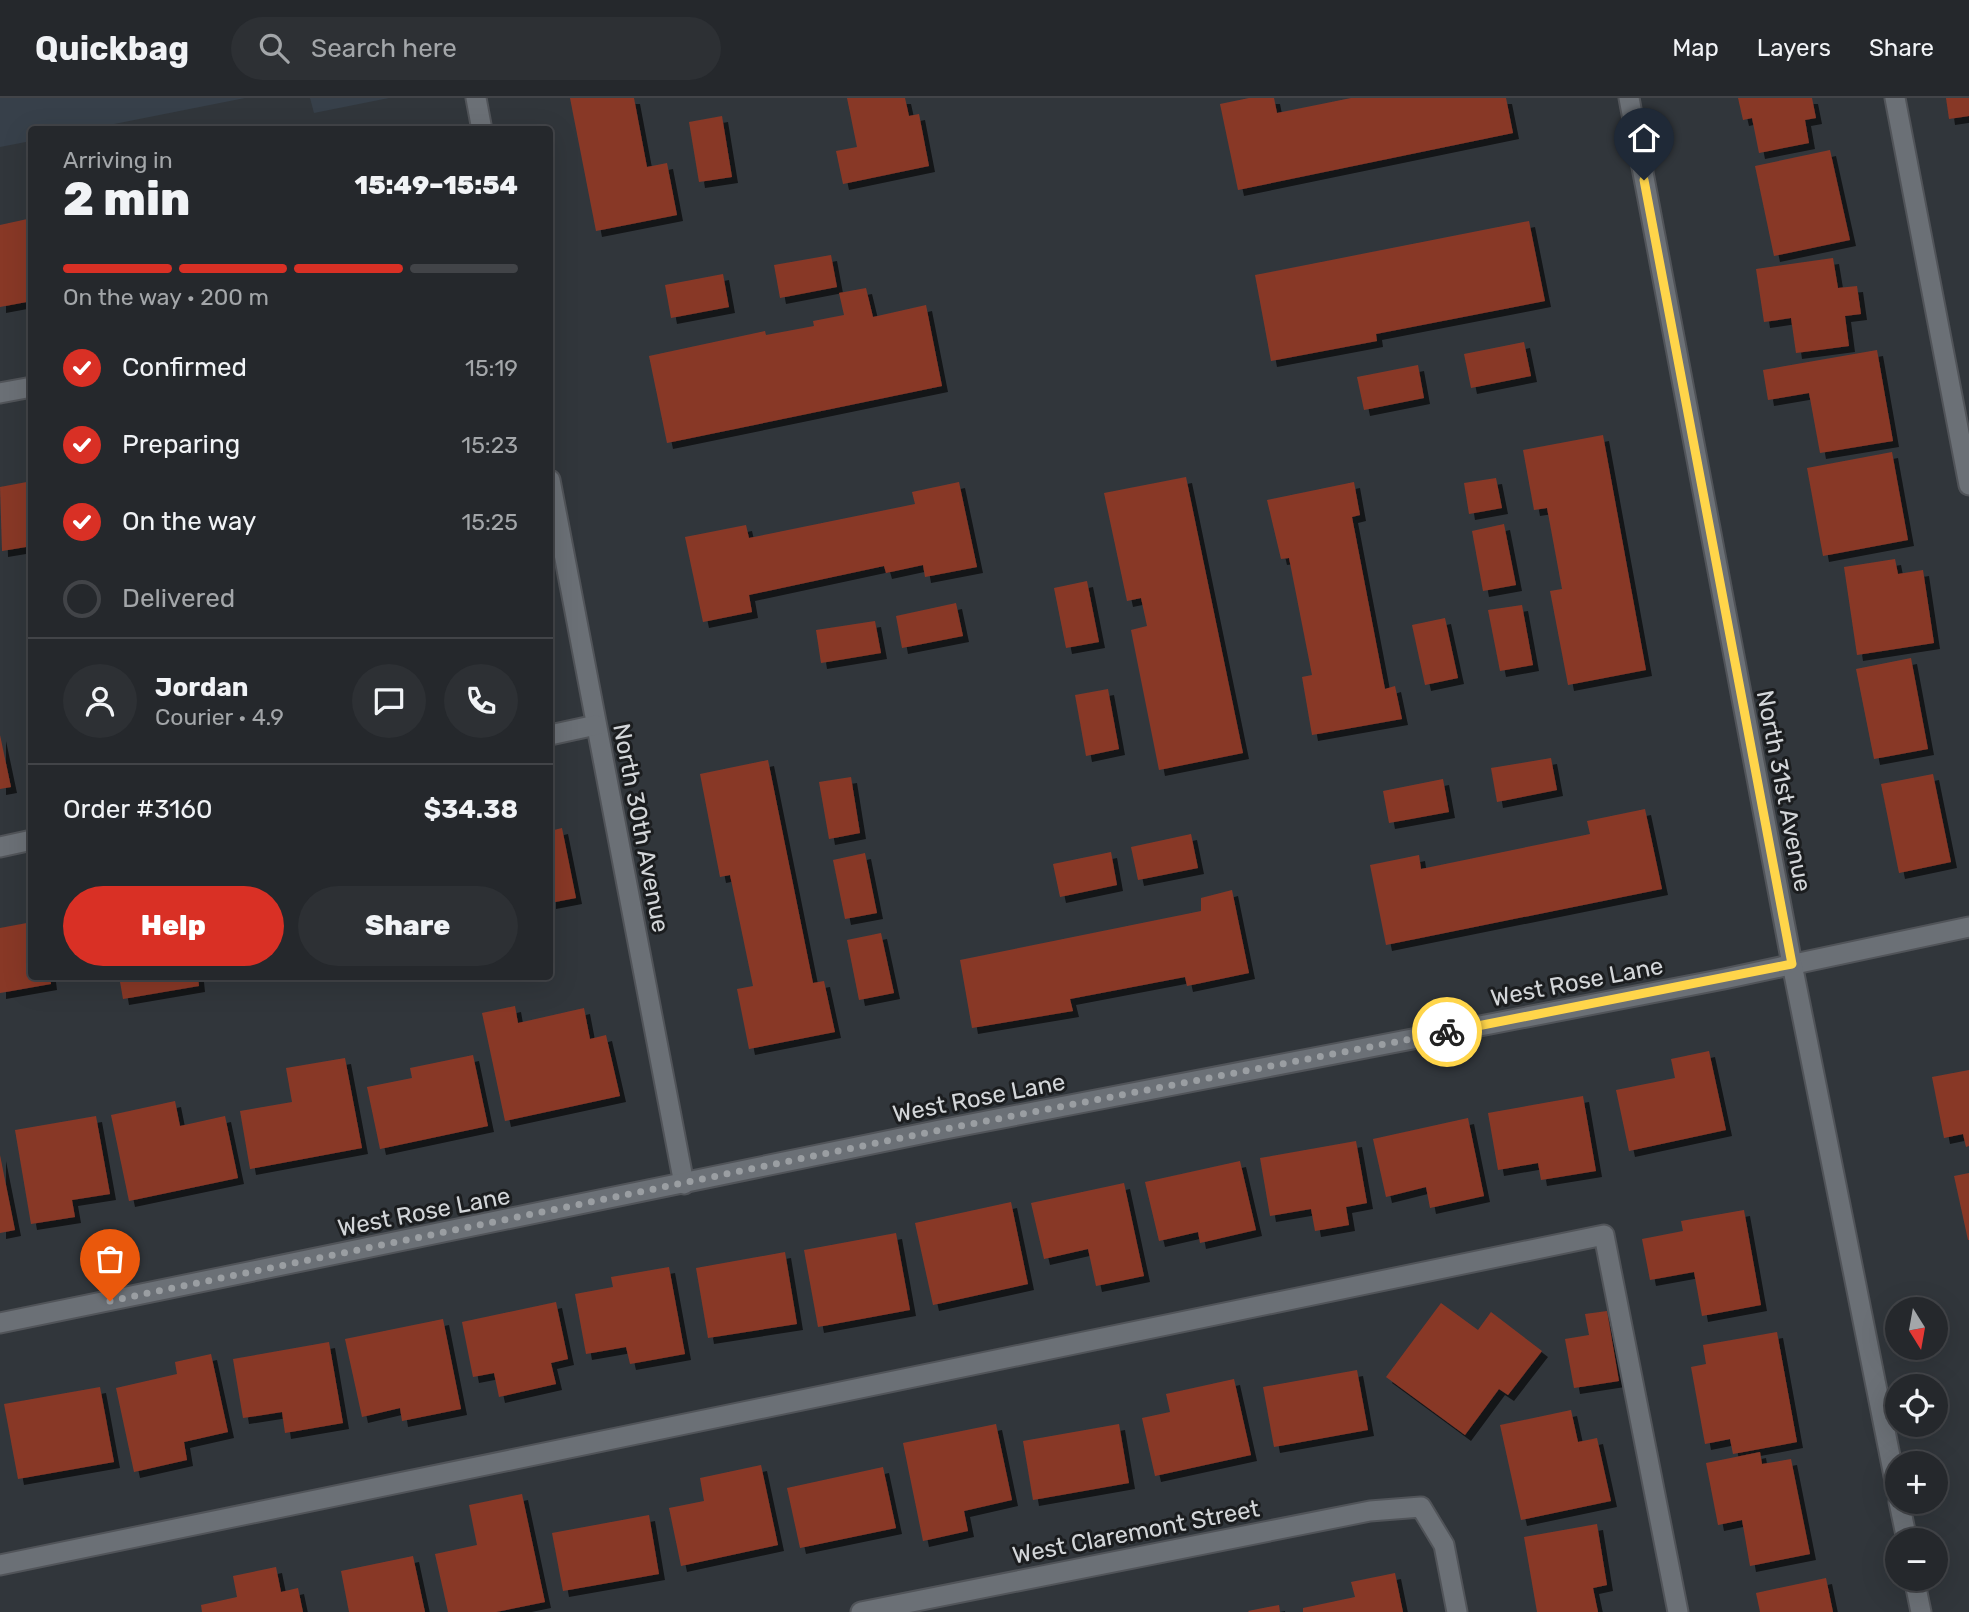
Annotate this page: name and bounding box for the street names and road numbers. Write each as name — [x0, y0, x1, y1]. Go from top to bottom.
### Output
street label: North 31st Avenue — [1751, 688, 1817, 894]
street label: North 30th Avenue — [607, 721, 675, 935]
street label: West Rose Lane — [1488, 952, 1666, 1012]
street label: West Rose Lane — [890, 1068, 1068, 1128]
street label: West Rose Lane — [335, 1182, 513, 1242]
street label: West Claremont Street — [1010, 1494, 1262, 1570]

